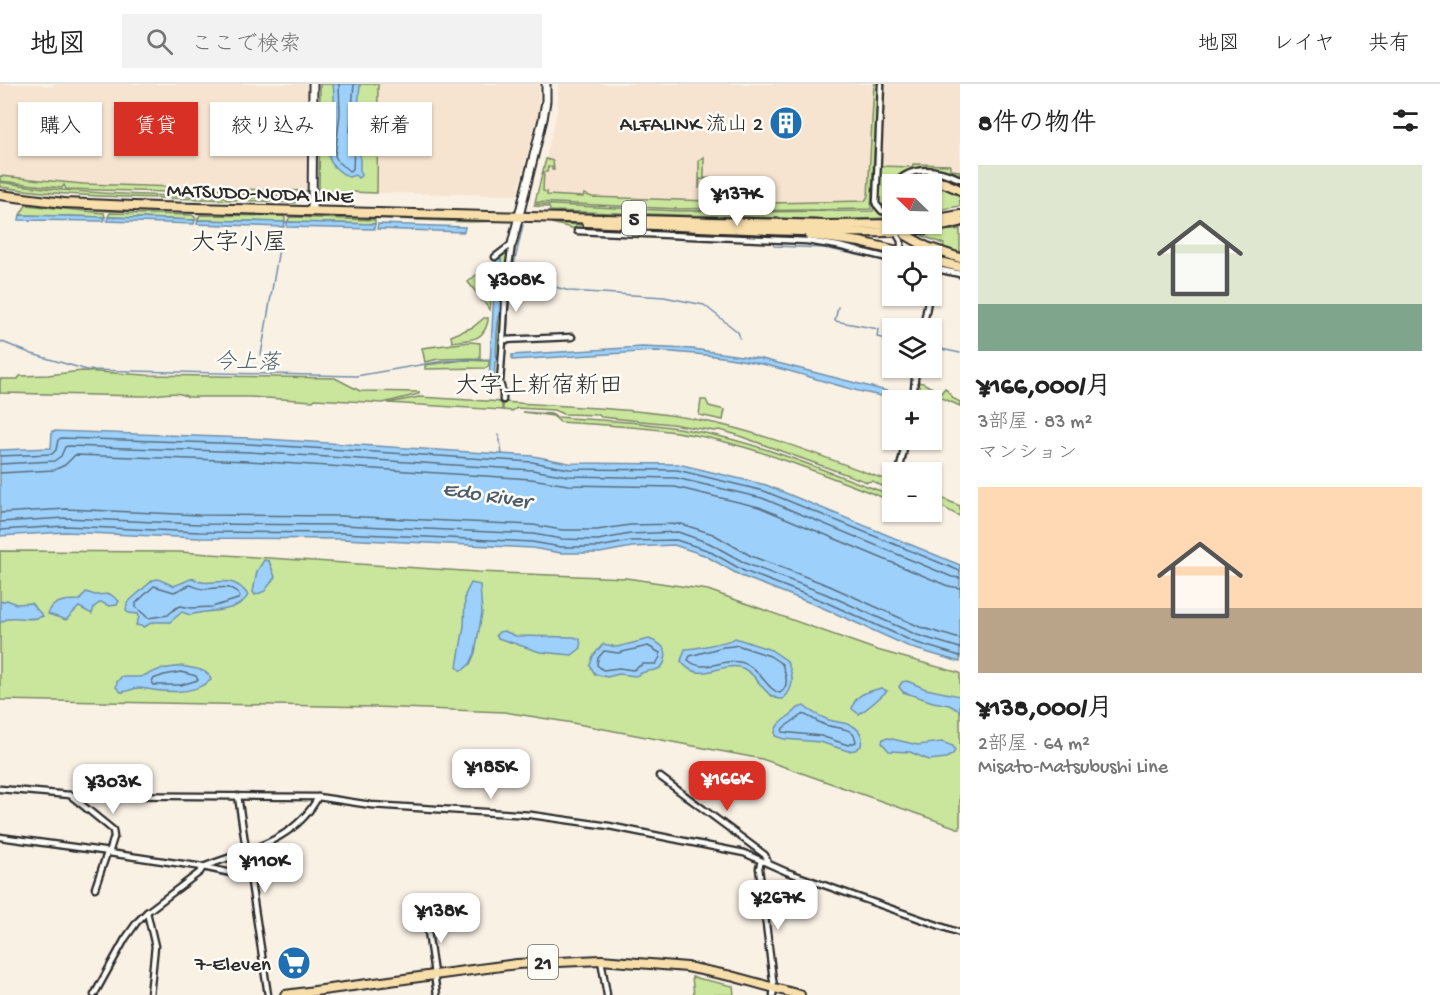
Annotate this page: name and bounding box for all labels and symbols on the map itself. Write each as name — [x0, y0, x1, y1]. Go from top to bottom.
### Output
building icon: ALFALINK 流山 2 — [768, 105, 804, 141]
place label: ALFALINK 流山 2 — [620, 113, 763, 139]
north arrow — [882, 174, 942, 234]
pin: ¥137K — [695, 176, 779, 227]
street label: MATSUDO-NODA LINE — [166, 180, 355, 211]
road number: 5 — [622, 201, 646, 235]
district label: 大字小屋 — [191, 229, 287, 259]
pin: ¥308K — [474, 262, 558, 313]
water label: 今上落 — [214, 349, 282, 378]
district label: 大字上新宿新田 — [455, 372, 623, 402]
water label: Edo River — [441, 477, 536, 517]
pin: ¥185K — [449, 749, 533, 800]
pin: ¥166K — [685, 761, 769, 812]
pin: ¥303K — [71, 764, 155, 815]
pin: ¥110K — [223, 843, 307, 894]
pin: ¥267K — [736, 880, 820, 931]
pin: ¥138K — [399, 893, 483, 944]
supermarket icon: 7-Eleven — [276, 945, 312, 981]
road number: 21 — [528, 945, 558, 979]
place label: 7-Eleven — [194, 954, 271, 979]

